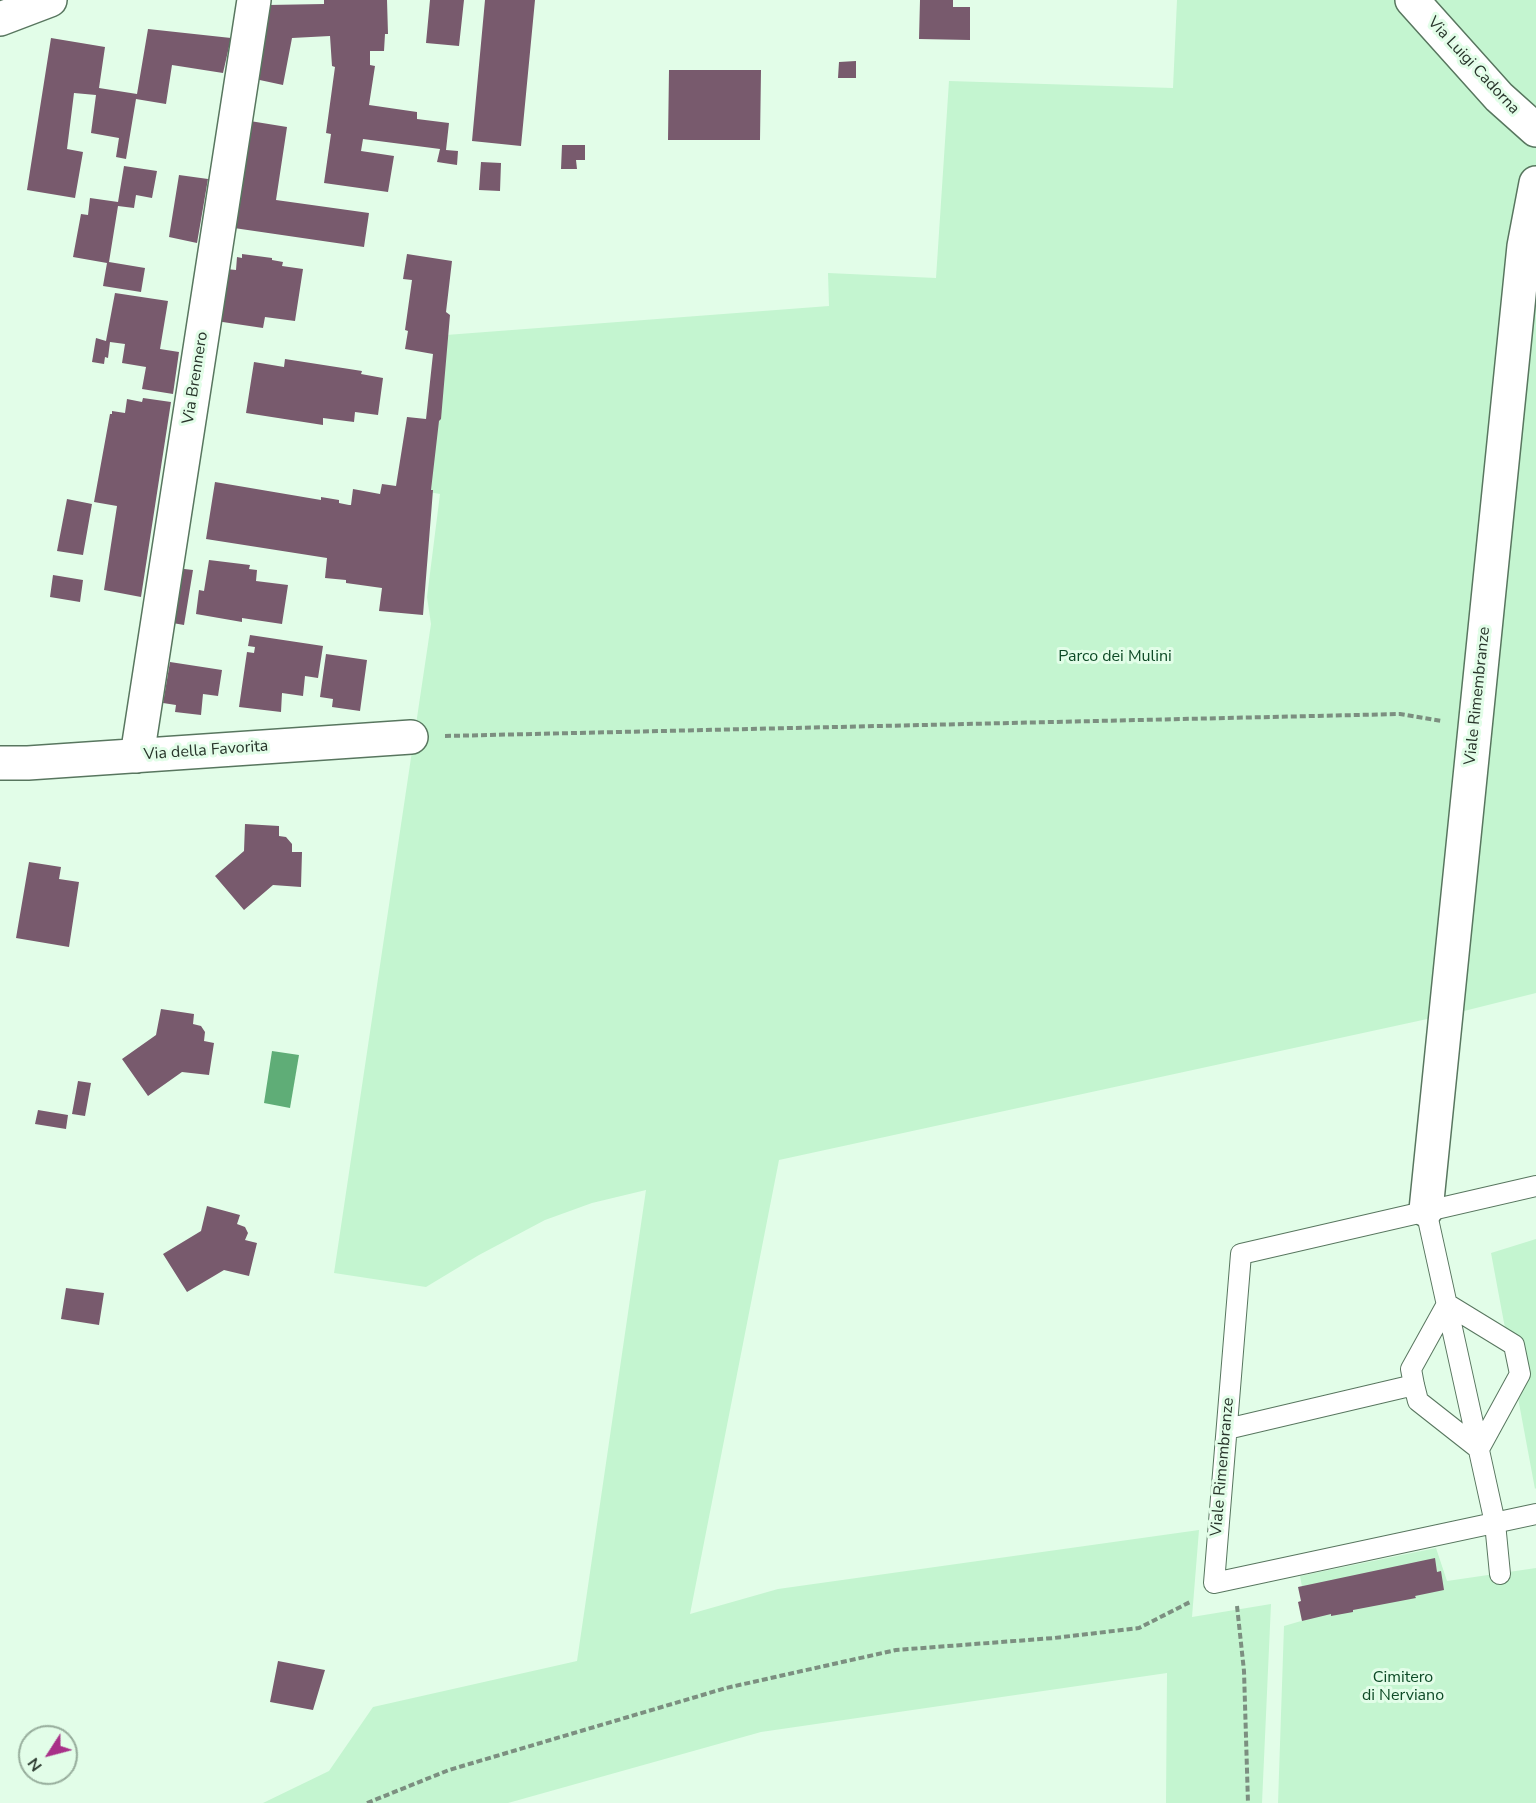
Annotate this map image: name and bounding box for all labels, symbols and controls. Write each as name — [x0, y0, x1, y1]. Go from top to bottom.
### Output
street label: Via Luigi Cadorna — [1423, 13, 1523, 119]
street label: Via Brennero — [179, 330, 213, 426]
street label: Viale Rimembranze — [1461, 626, 1495, 766]
park label: Parco dei Mulini — [1058, 647, 1172, 667]
street label: Via della Favorita — [143, 737, 269, 765]
street label: Viale Rimembranze — [1207, 1397, 1239, 1537]
park label: Cimitero di Nerviano — [1362, 1668, 1444, 1706]
north arrow — [18, 1725, 78, 1785]
text: N — [23, 1753, 47, 1776]

